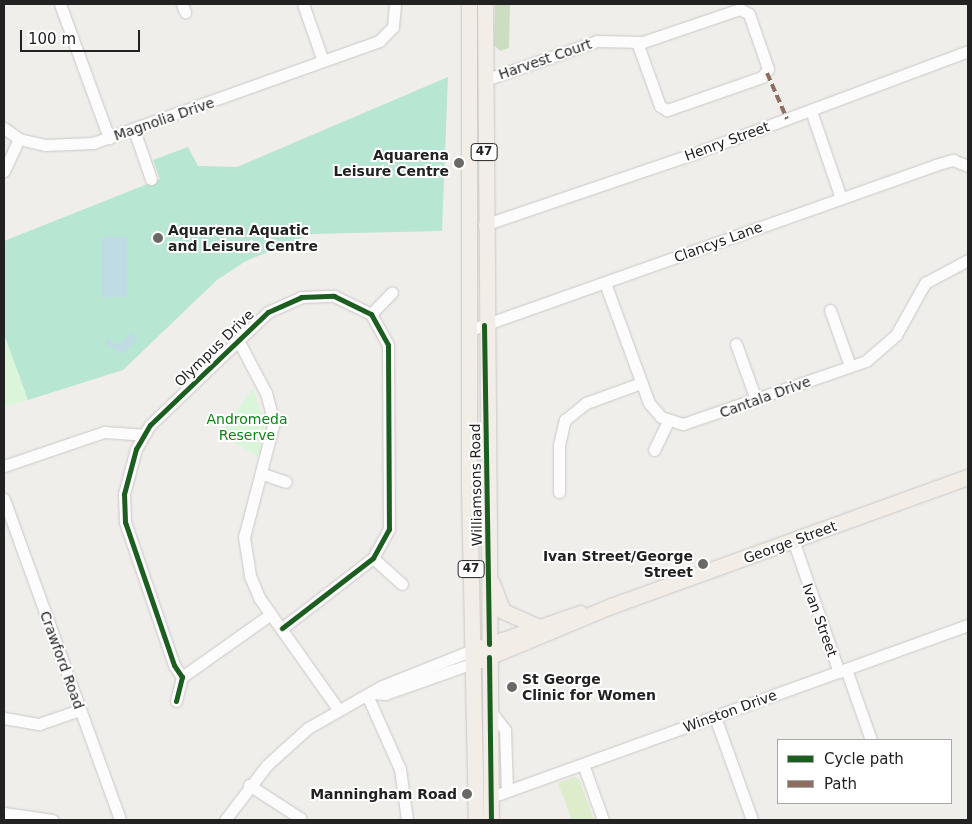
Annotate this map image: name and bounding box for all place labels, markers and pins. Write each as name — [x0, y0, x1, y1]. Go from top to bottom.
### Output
place label: Aquarena Leisure Centre — [333, 147, 449, 180]
marker: Aquarena Leisure Centre — [453, 157, 465, 169]
place label: Aquarena Aquatic and Leisure Centre — [168, 222, 318, 254]
marker: Aquarena Aquatic and Leisure Centre — [152, 232, 164, 244]
place label: Ivan Street/George Street — [543, 548, 693, 580]
marker: Ivan Street/George Street — [697, 558, 709, 570]
place label: St George Clinic for Women — [522, 671, 656, 704]
marker: St George Clinic for Women — [506, 681, 518, 693]
place label: Manningham Road — [310, 786, 457, 802]
marker: Manningham Road — [461, 788, 473, 800]

